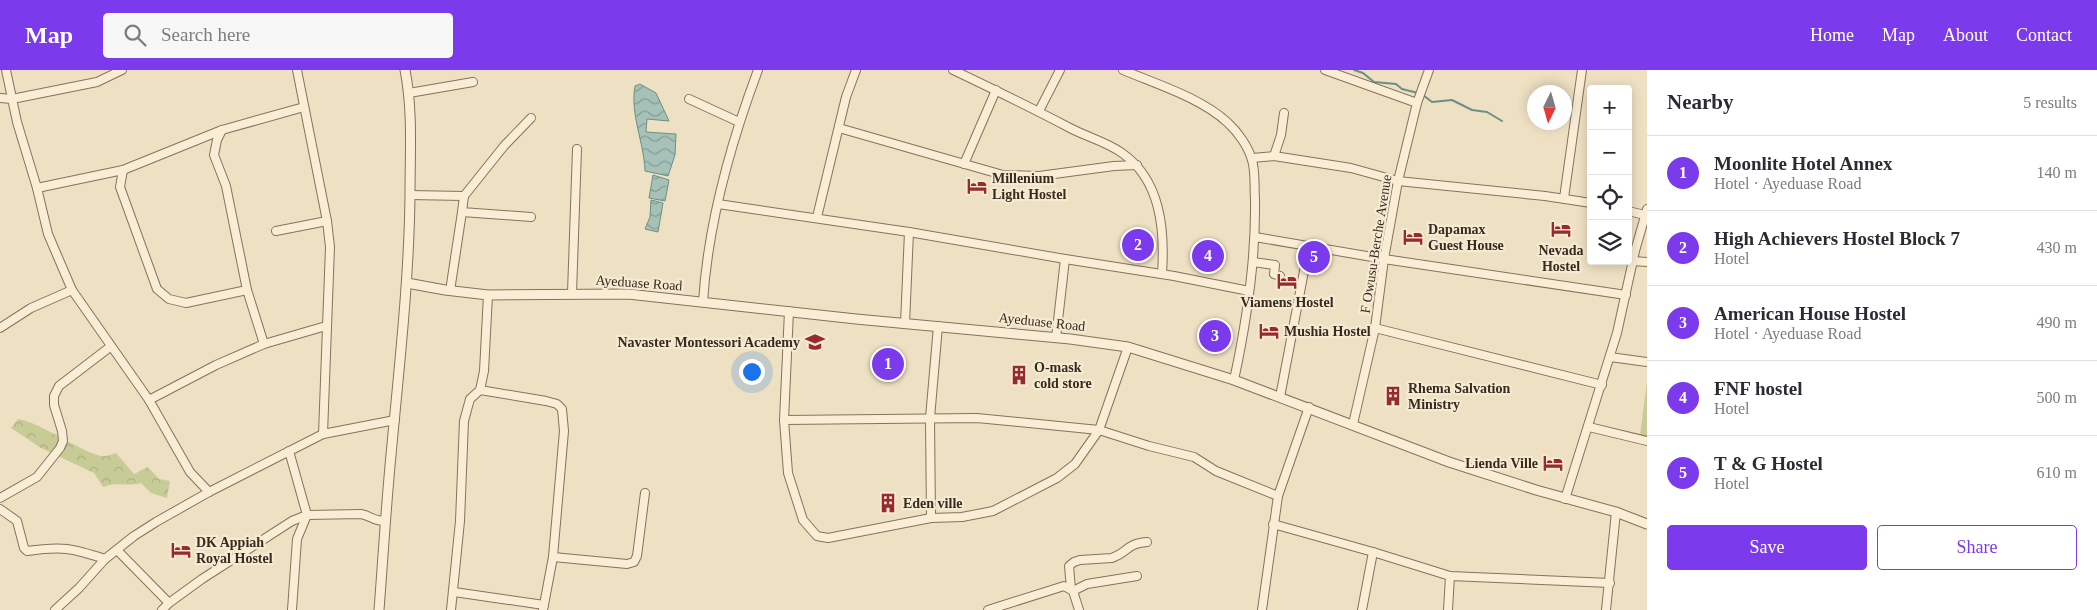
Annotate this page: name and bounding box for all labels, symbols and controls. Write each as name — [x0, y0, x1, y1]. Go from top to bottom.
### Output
search box — [103, 13, 453, 58]
icon: search — [121, 21, 149, 49]
text: Map — [25, 22, 73, 48]
text: Search here — [161, 24, 250, 45]
text: Home — [1810, 25, 1854, 45]
text: Map — [1882, 25, 1915, 45]
text: About — [1943, 25, 1988, 45]
text: Contact — [2016, 25, 2072, 45]
north arrow — [1527, 85, 1572, 130]
map controls — [1587, 85, 1632, 265]
button: + — [1587, 85, 1632, 130]
text: Nearby — [1667, 90, 1734, 114]
text: 5 results — [2023, 94, 2077, 111]
button: − — [1587, 130, 1632, 175]
text: Moonlite Hotel Annex — [1714, 153, 1892, 174]
text: 1 — [1679, 164, 1687, 181]
text: 140 m — [2037, 164, 2077, 181]
place label: Millenium Light Hostel — [992, 171, 1066, 202]
street label: F Owusu-Berche Avenue — [1358, 173, 1394, 315]
hotel icon: Millenium Light Hostel — [966, 175, 988, 197]
button: locate — [1587, 175, 1632, 220]
text: Hotel · Ayeduase Road — [1714, 175, 1861, 192]
hotel icon: Nevada Hostel — [1550, 218, 1572, 240]
button: layers — [1587, 220, 1632, 265]
place label: Dapamax Guest House — [1428, 222, 1504, 253]
pin: 2 — [1122, 226, 1154, 264]
hotel icon: Dapamax Guest House — [1402, 226, 1424, 248]
text: High Achievers Hostel Block 7 — [1714, 228, 1960, 249]
pin: 4 — [1192, 237, 1224, 275]
pin: 5 — [1298, 238, 1330, 276]
text: 2 — [1679, 239, 1687, 256]
text: 430 m — [2037, 239, 2077, 256]
place label: Nevada Hostel — [1538, 243, 1584, 274]
text: Hotel — [1714, 250, 1750, 267]
hotel icon: Viamens Hostel — [1276, 270, 1298, 292]
street label: Ayeduase Road — [595, 272, 683, 294]
place label: Viamens Hostel — [1240, 295, 1334, 310]
text: American House Hostel — [1714, 303, 1906, 324]
street label: Ayeduase Road — [998, 310, 1086, 334]
text: 3 — [1679, 314, 1687, 331]
text: 490 m — [2037, 314, 2077, 331]
pin: 3 — [1199, 317, 1231, 355]
hotel icon: Mushia Hostel — [1258, 320, 1280, 342]
place label: Mushia Hostel — [1284, 324, 1371, 339]
text: Hotel · Ayeduase Road — [1714, 325, 1861, 342]
school or university icon: Navaster Montessori Academy — [804, 331, 826, 353]
place label: Navaster Montessori Academy — [618, 335, 800, 350]
pin: 1 — [872, 345, 904, 383]
your location — [739, 359, 765, 385]
place label: O-mask cold store — [1034, 360, 1092, 391]
building icon: O-mask cold store — [1008, 364, 1030, 386]
text: FNF hostel — [1714, 378, 1802, 399]
place label: Rhema Salvation Ministry — [1408, 381, 1511, 412]
building icon: Rhema Salvation Ministry — [1382, 385, 1404, 407]
text: 4 — [1679, 389, 1687, 406]
text: 500 m — [2037, 389, 2077, 406]
text: Hotel — [1714, 400, 1750, 417]
hotel icon: Lienda Ville — [1542, 452, 1564, 474]
text: T & G Hostel — [1714, 453, 1823, 474]
place label: Lienda Ville — [1465, 456, 1538, 471]
text: 5 — [1679, 464, 1687, 481]
text: 610 m — [2037, 464, 2077, 481]
text: Hotel — [1714, 475, 1750, 492]
building icon: Eden ville — [877, 492, 899, 514]
place label: Eden ville — [903, 496, 963, 511]
button: Save — [1667, 525, 1867, 570]
button: Share — [1877, 525, 2077, 570]
place label: DK Appiah Royal Hostel — [196, 535, 273, 566]
hotel icon: DK Appiah Royal Hostel — [170, 539, 192, 561]

